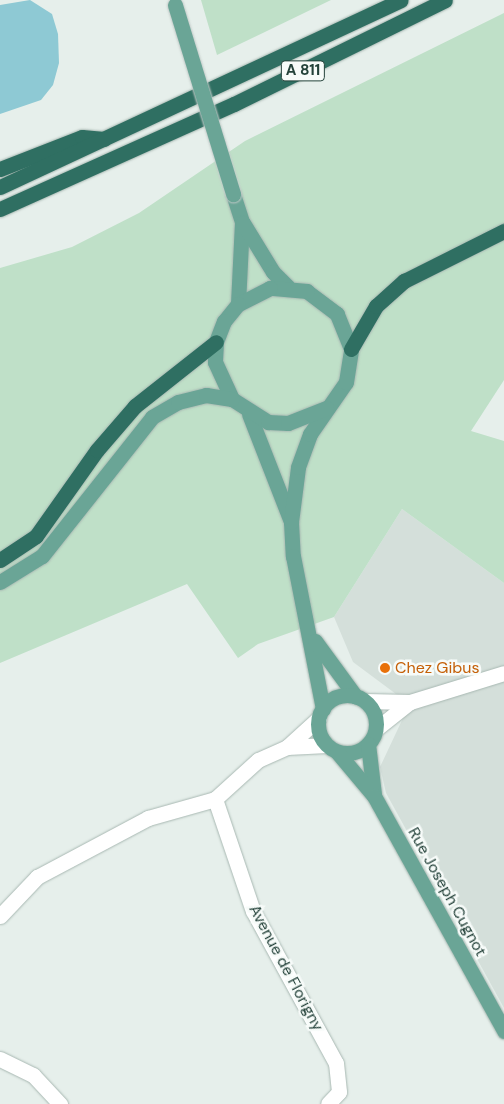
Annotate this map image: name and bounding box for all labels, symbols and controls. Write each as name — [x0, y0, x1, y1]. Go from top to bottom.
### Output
road number: A 811 — [280, 58, 326, 84]
place label: Chez Gibus — [395, 658, 480, 678]
marker: Chez Gibus — [379, 662, 391, 674]
street label: Rue Joseph Cugnot — [404, 824, 490, 960]
street label: Avenue de Florigny — [245, 902, 327, 1034]

